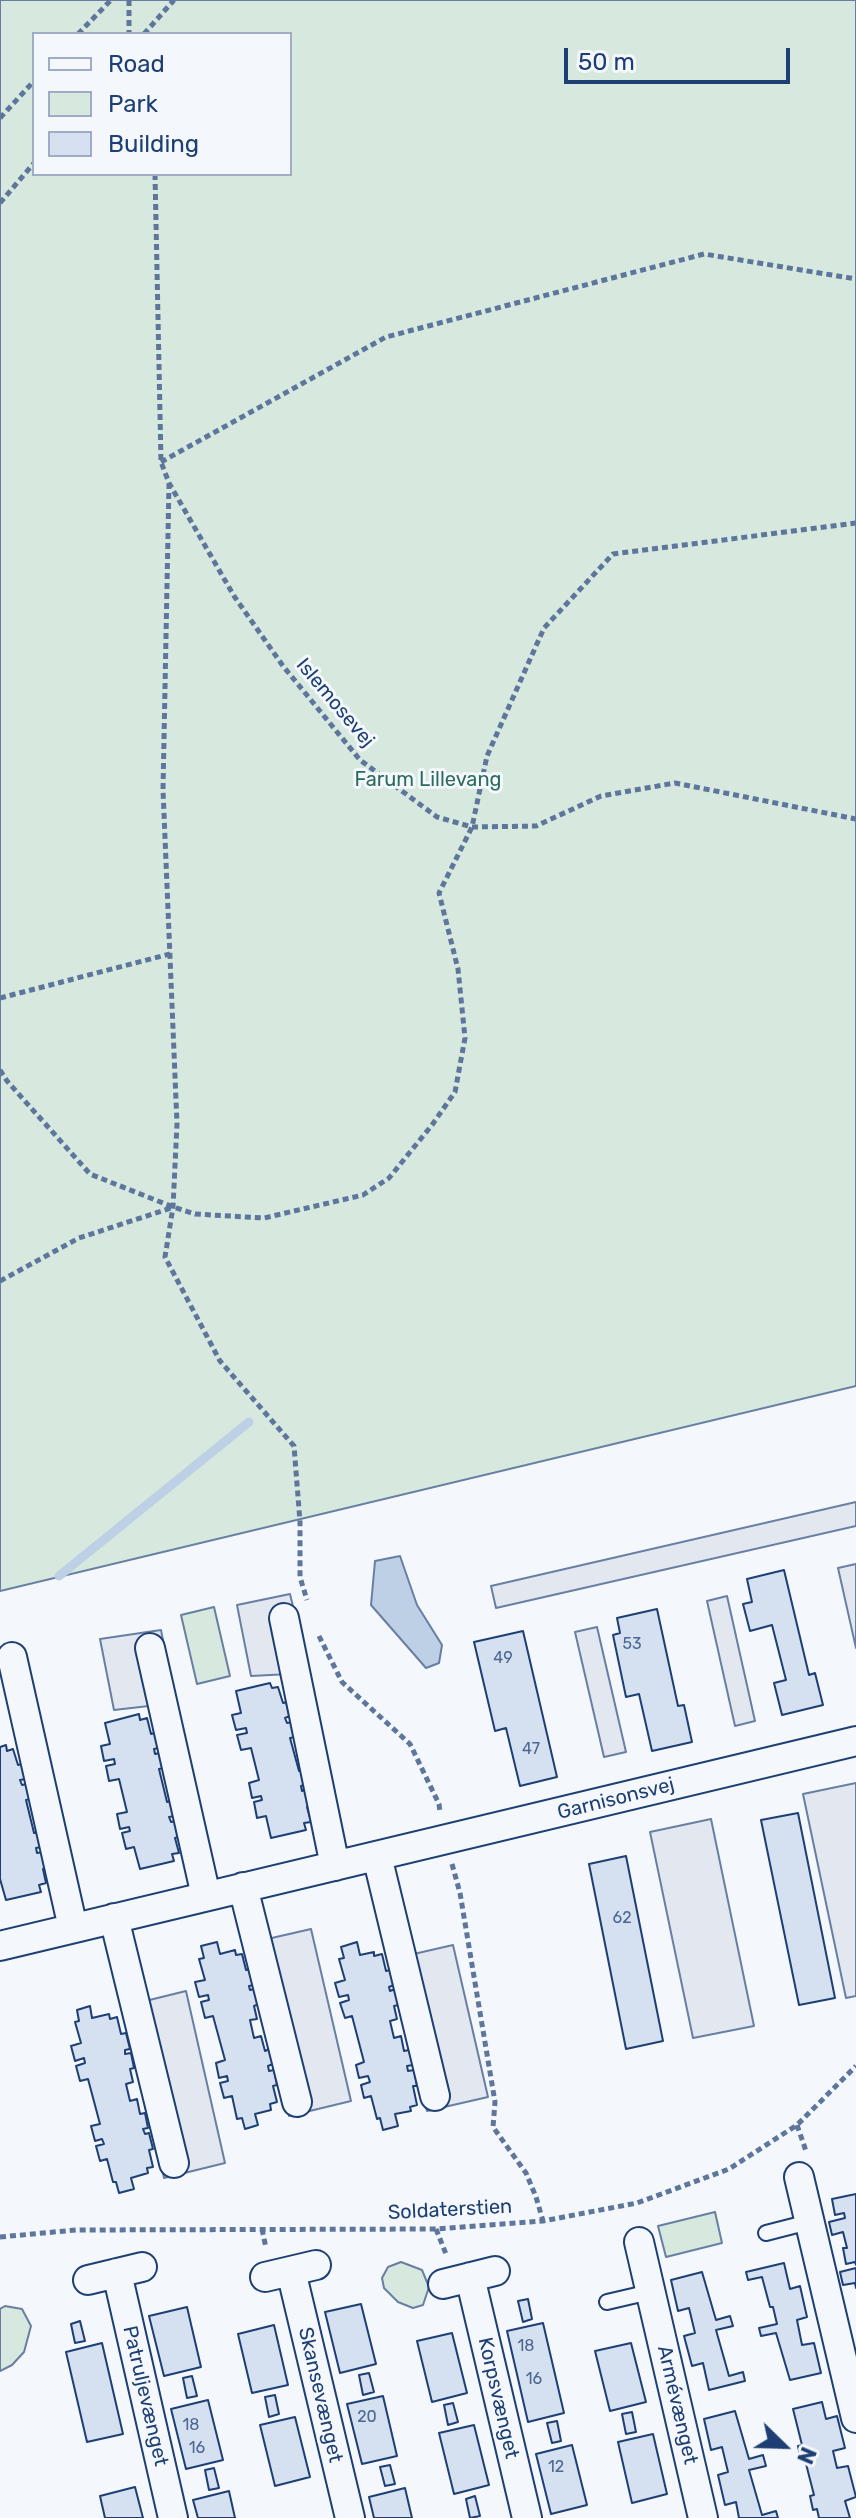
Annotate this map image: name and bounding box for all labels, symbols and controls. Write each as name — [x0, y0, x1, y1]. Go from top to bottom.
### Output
legend — [32, 32, 292, 176]
scale bar — [568, 32, 794, 82]
text: 50 m — [578, 48, 635, 76]
text: Road — [108, 50, 165, 78]
text: Park — [108, 90, 158, 118]
text: Building — [108, 130, 199, 158]
street label: Islemosevej — [291, 654, 379, 752]
park label: Farum Lillevang — [355, 768, 501, 792]
house number: 53 — [622, 1634, 642, 1654]
house number: 49 — [493, 1648, 513, 1668]
house number: 47 — [522, 1739, 540, 1759]
street label: Garnisonsvej — [555, 1773, 677, 1825]
house number: 62 — [612, 1908, 632, 1928]
street label: Soldaterstien — [387, 2195, 513, 2225]
street label: Patruljevænget — [117, 2323, 173, 2469]
street label: Skansevænget — [293, 2325, 347, 2465]
street label: Korpsvænget — [472, 2335, 524, 2461]
house number: 18 — [517, 2336, 535, 2356]
street label: Armévænget — [652, 2343, 702, 2467]
house number: 16 — [526, 2369, 542, 2389]
north arrow — [744, 2406, 824, 2486]
house number: 20 — [357, 2407, 377, 2427]
house number: 18 — [182, 2415, 200, 2435]
house number: 16 — [189, 2438, 205, 2458]
text: N — [791, 2443, 822, 2468]
house number: 12 — [548, 2457, 564, 2477]

